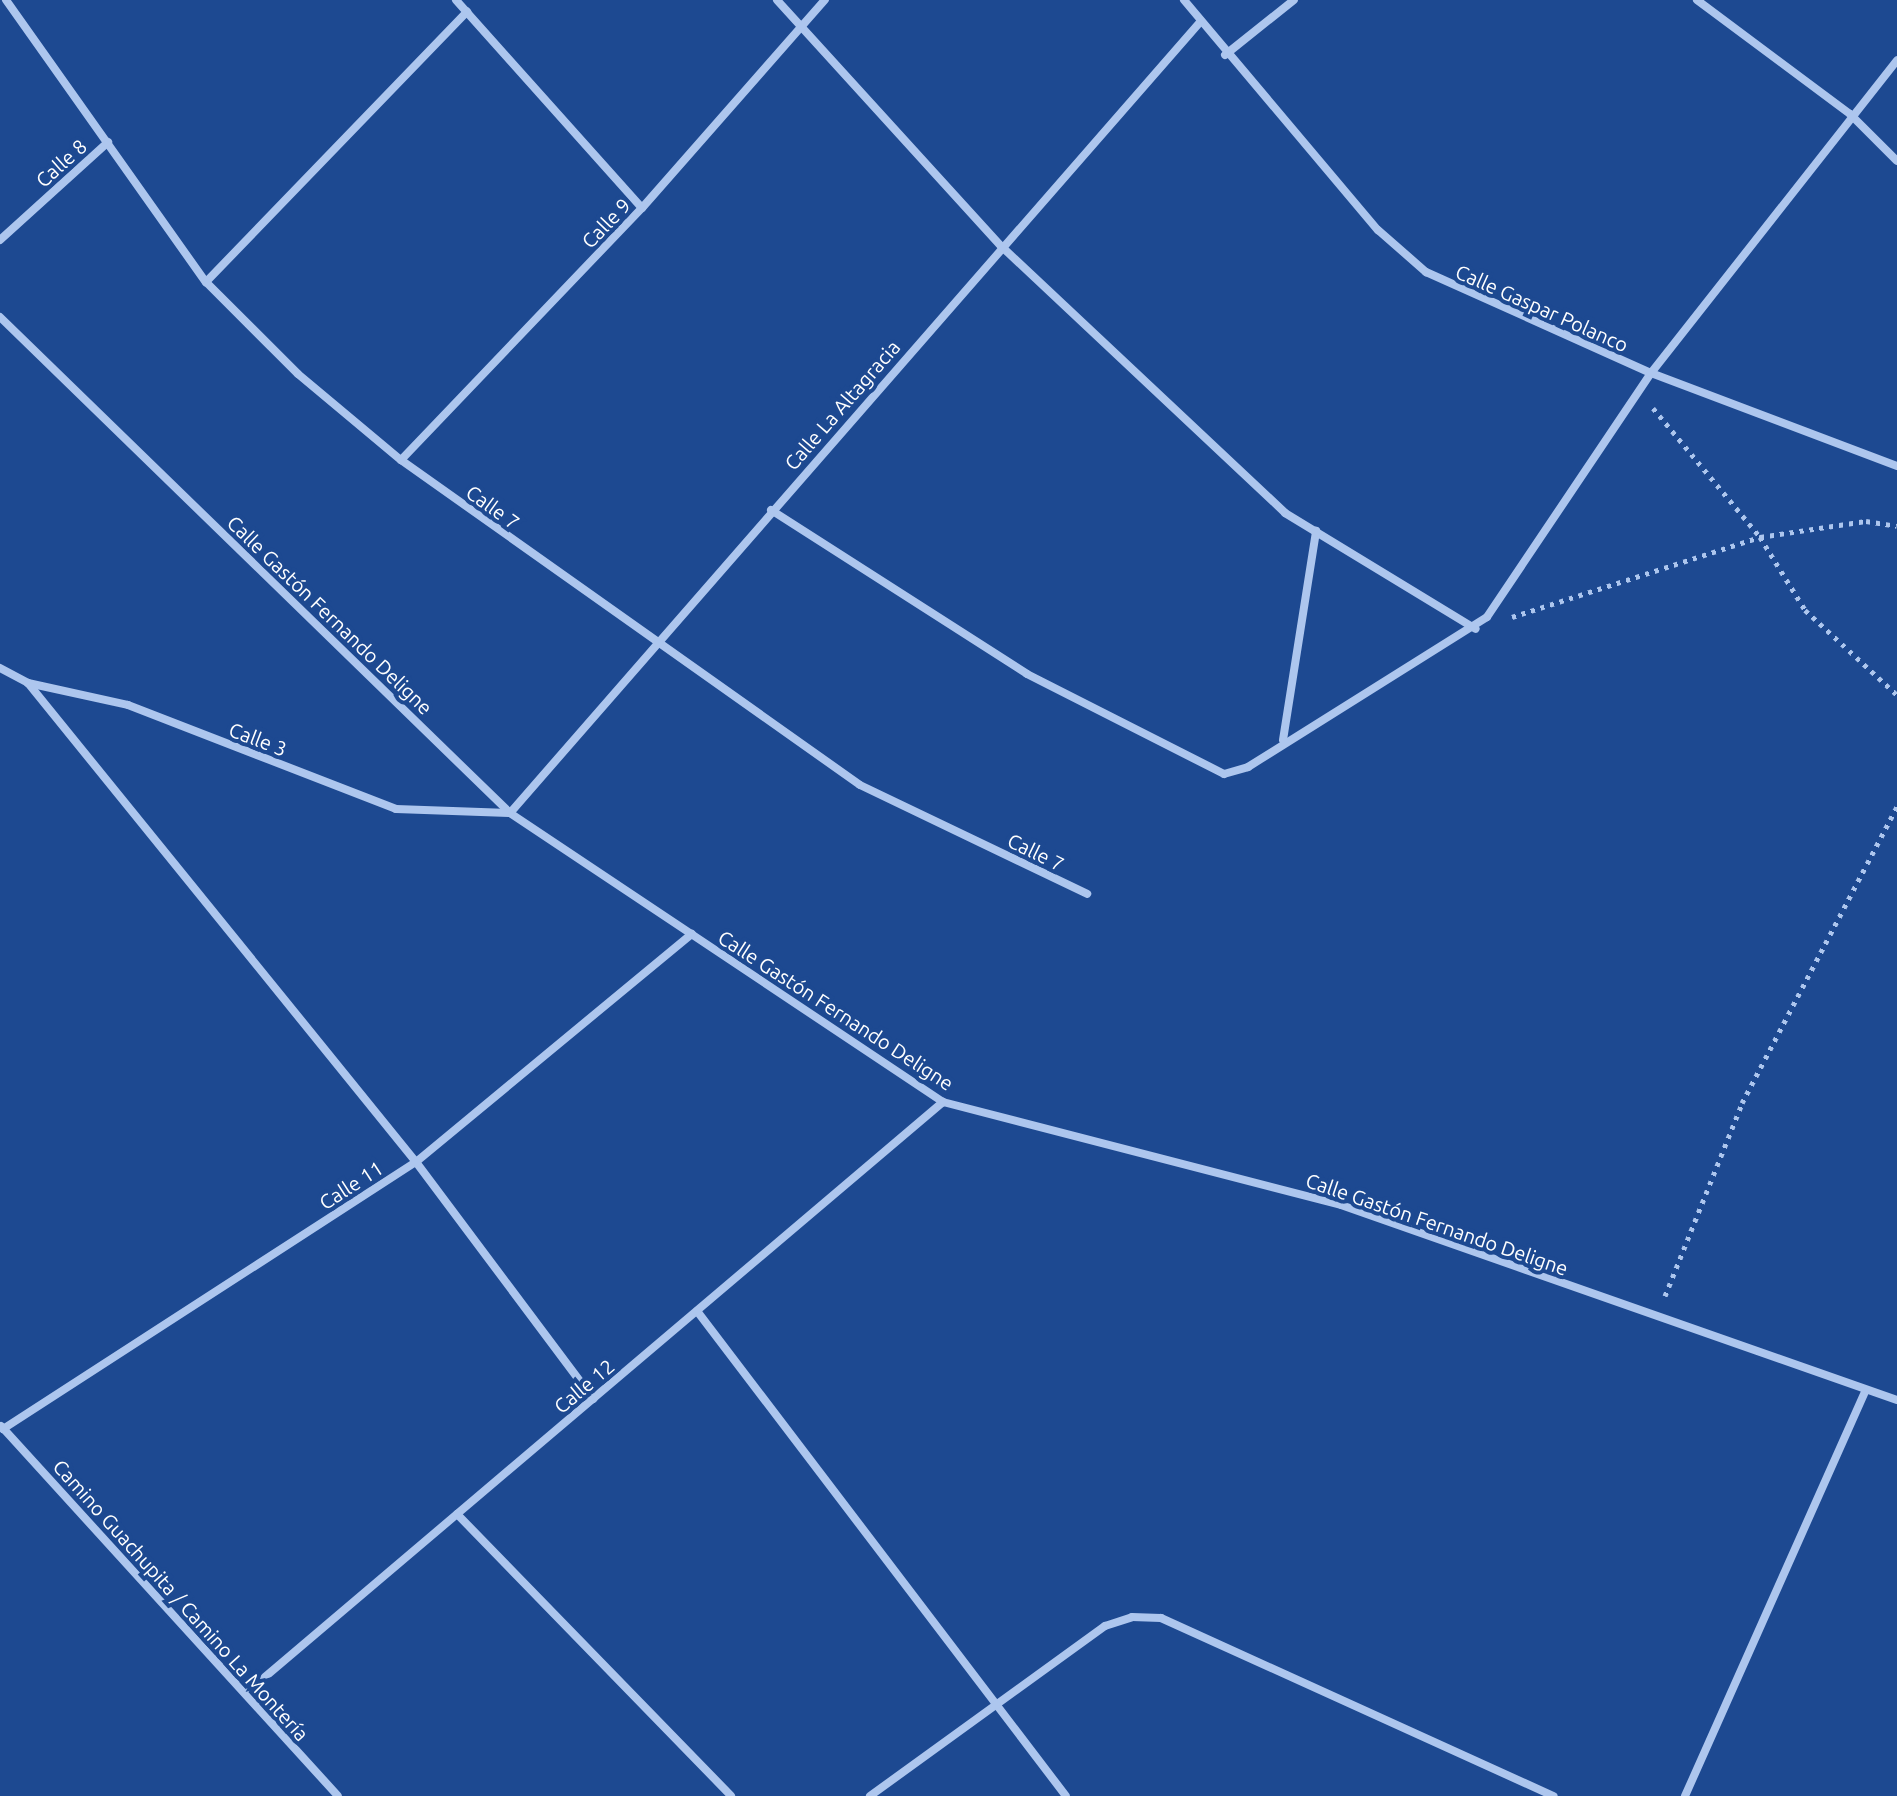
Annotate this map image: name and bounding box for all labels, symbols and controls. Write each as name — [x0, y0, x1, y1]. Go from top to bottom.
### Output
street label: Calle 8 — [31, 134, 91, 192]
street label: Calle 9 — [577, 193, 635, 253]
street label: Calle Gaspar Polanco — [1452, 259, 1632, 357]
street label: Calle La Altagracia — [779, 335, 905, 475]
street label: Calle 7 — [462, 480, 524, 534]
street label: Calle Gastón Fernando Deligne — [222, 511, 438, 719]
street label: Calle 3 — [226, 717, 290, 761]
street label: Calle 7 — [1004, 828, 1068, 876]
street label: Calle Gastón Fernando Deligne — [714, 925, 958, 1095]
street label: Calle 11 — [315, 1156, 387, 1214]
street label: Calle Gastón Fernando Deligne — [1303, 1168, 1571, 1280]
street label: Calle 12 — [549, 1354, 619, 1418]
street label: Camino Guachupita / Camino La Montería — [48, 1454, 314, 1746]

